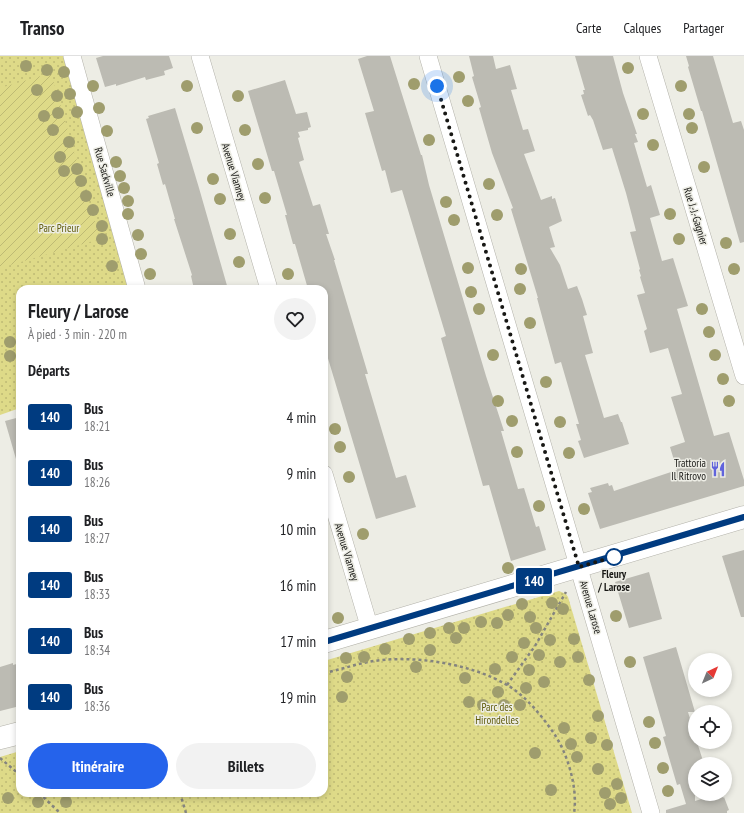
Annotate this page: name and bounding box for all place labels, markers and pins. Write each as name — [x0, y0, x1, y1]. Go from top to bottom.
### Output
place label: Trattoria Il Ritrovo — [671, 456, 706, 483]
restaurant icon: Trattoria Il Ritrovo — [709, 460, 727, 478]
marker: Fleury / Larose — [605, 548, 623, 566]
place label: Fleury / Larose — [597, 567, 630, 594]

